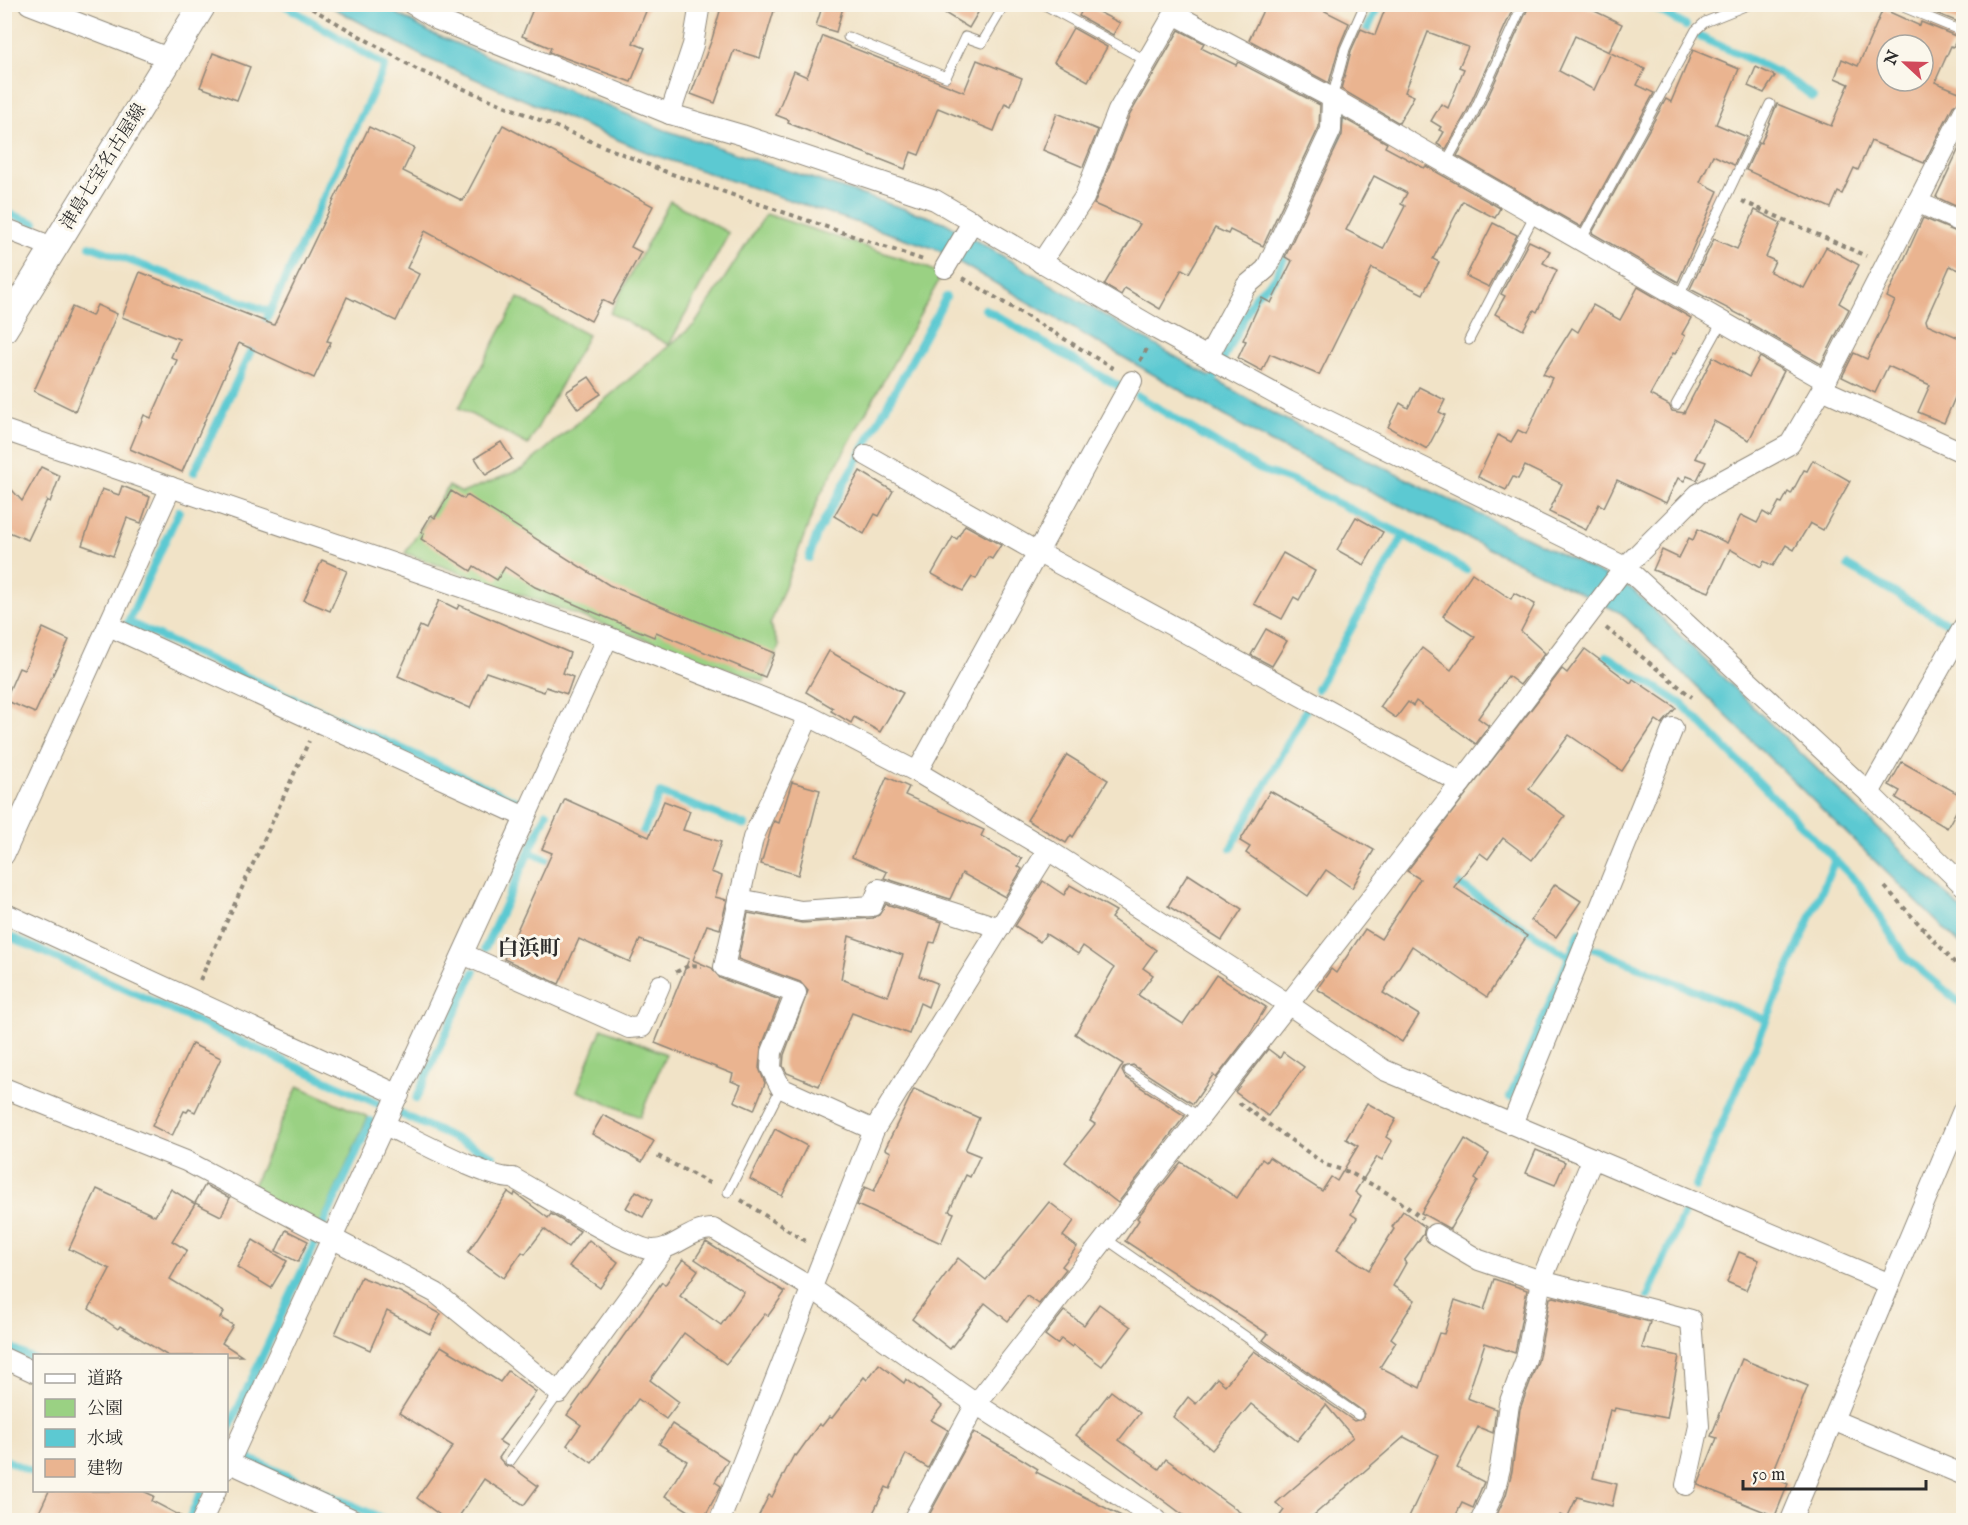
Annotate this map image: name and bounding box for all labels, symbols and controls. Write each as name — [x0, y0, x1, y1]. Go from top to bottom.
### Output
north arrow — [1875, 33, 1935, 93]
text: N — [1881, 48, 1905, 69]
street label: 津島七宝名古屋線 — [56, 100, 152, 234]
district label: 白浜町 — [498, 936, 561, 963]
legend — [33, 1354, 228, 1492]
text: 道路 — [87, 1368, 123, 1391]
text: 公園 — [87, 1398, 123, 1421]
text: 水域 — [87, 1428, 123, 1451]
scale bar — [1743, 1453, 1926, 1491]
text: 建物 — [87, 1458, 123, 1481]
text: 50 m — [1752, 1464, 1785, 1487]

